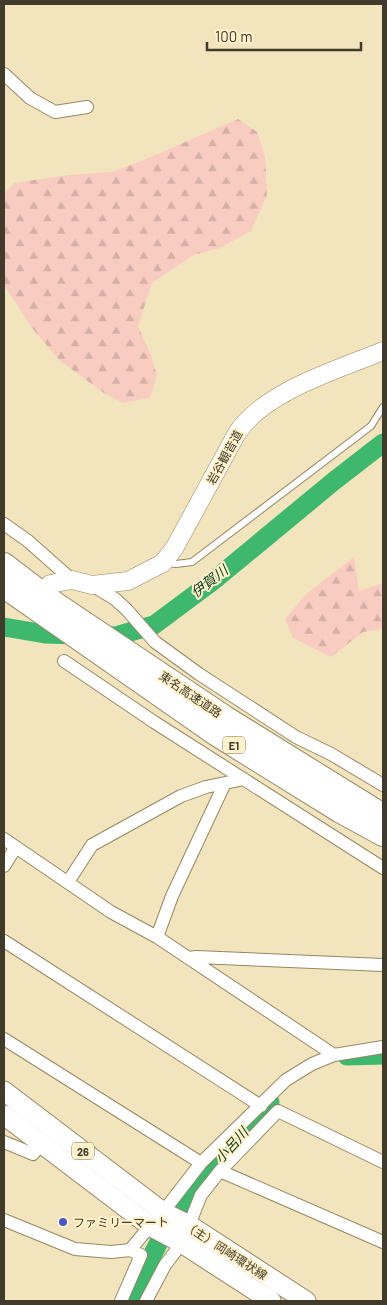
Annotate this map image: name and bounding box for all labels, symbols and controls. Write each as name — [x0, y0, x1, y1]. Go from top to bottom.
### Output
scale bar — [207, 20, 361, 52]
text: 100 m — [215, 27, 253, 45]
street label: 岩谷観音道 — [203, 427, 245, 487]
water label: 伊賀川 — [187, 560, 232, 601]
street label: 東名高速道路 — [157, 668, 225, 720]
road number: E1 — [223, 736, 245, 754]
water label: 小呂川 — [211, 1122, 253, 1166]
road number: 26 — [72, 1142, 94, 1160]
place label: ファミリーマート — [73, 1215, 169, 1229]
marker: ファミリーマート — [57, 1216, 69, 1228]
street label: （主）岡崎環状線 — [182, 1218, 270, 1282]

